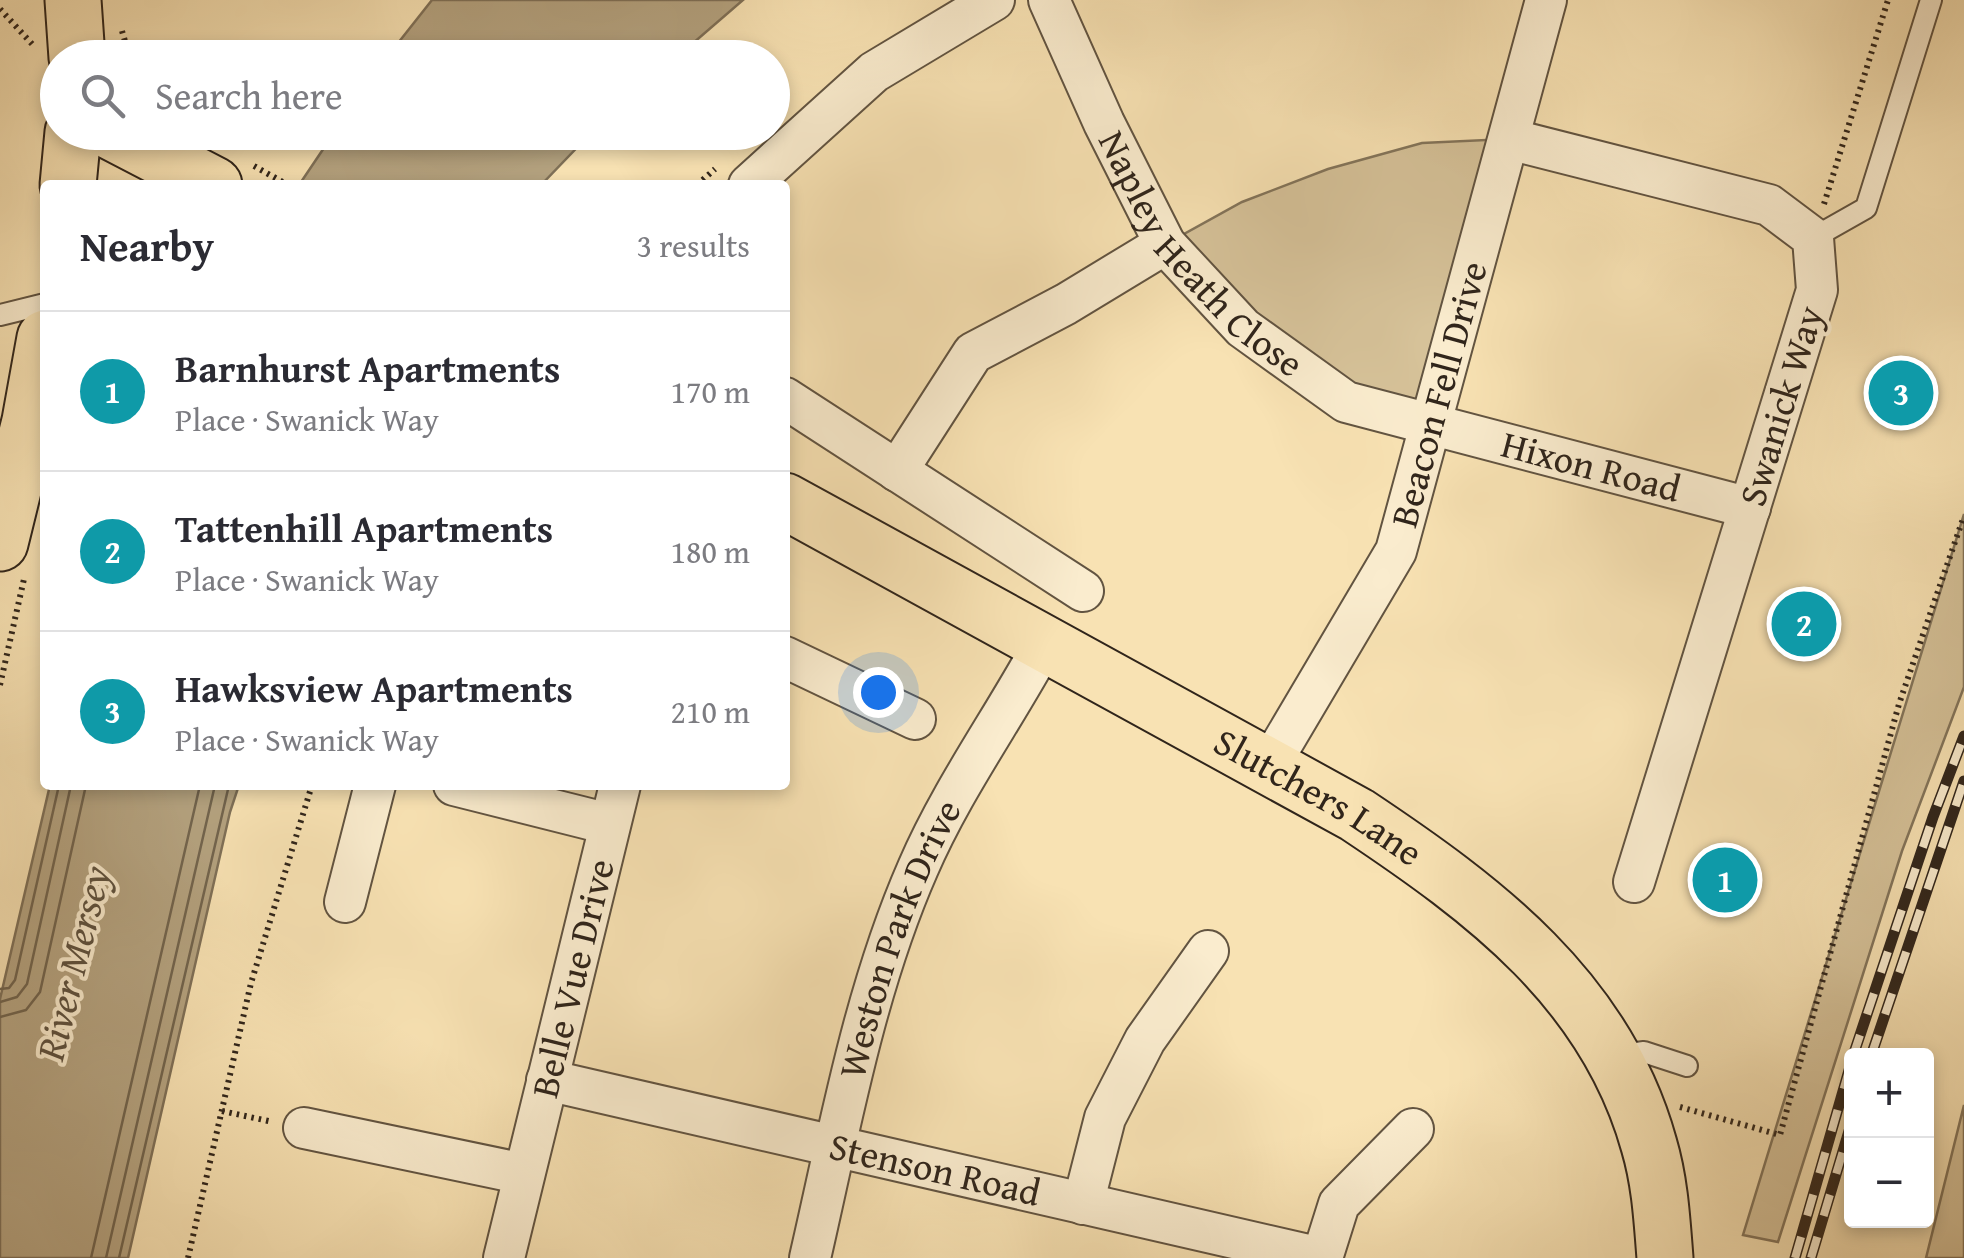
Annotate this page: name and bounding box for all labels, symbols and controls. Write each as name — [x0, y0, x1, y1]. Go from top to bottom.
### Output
search box — [40, 40, 790, 150]
text: Search here — [155, 67, 343, 123]
icon: search — [75, 68, 130, 123]
street label: Napley Heath Close — [1085, 120, 1316, 390]
text: Nearby — [80, 215, 214, 276]
text: 3 results — [637, 222, 750, 269]
street label: Beacon Fell Drive — [1375, 255, 1501, 533]
street label: Swanick Way — [1723, 299, 1837, 513]
text: Barnhurst Apartments — [175, 340, 560, 396]
pin: 3 — [1868, 356, 1934, 430]
text: 1 — [104, 368, 121, 415]
text: 170 m — [671, 368, 750, 415]
text: Place · Swanick Way — [175, 396, 439, 443]
street label: Hixon Road — [1496, 415, 1688, 516]
text: Tattenhill Apartments — [175, 500, 553, 556]
text: 2 — [104, 528, 121, 575]
text: 180 m — [671, 528, 750, 575]
text: Place · Swanick Way — [175, 556, 439, 603]
pin: 2 — [1772, 586, 1836, 662]
text: Hawksview Apartments — [175, 660, 573, 716]
your location — [853, 667, 904, 718]
text: 3 — [104, 688, 121, 735]
text: 210 m — [671, 688, 750, 735]
street label: Slutchers Lane — [1204, 713, 1435, 879]
text: Place · Swanick Way — [175, 716, 439, 763]
street label: Weston Park Drive — [823, 788, 974, 1084]
pin: 1 — [1692, 842, 1758, 918]
street label: Belle Vue Drive — [515, 853, 628, 1103]
water label: River Mersey — [20, 859, 125, 1067]
map controls — [1844, 1048, 1934, 1228]
button: + — [1844, 1048, 1934, 1138]
street label: Stenson Road — [824, 1117, 1047, 1220]
button: − — [1844, 1138, 1934, 1228]

